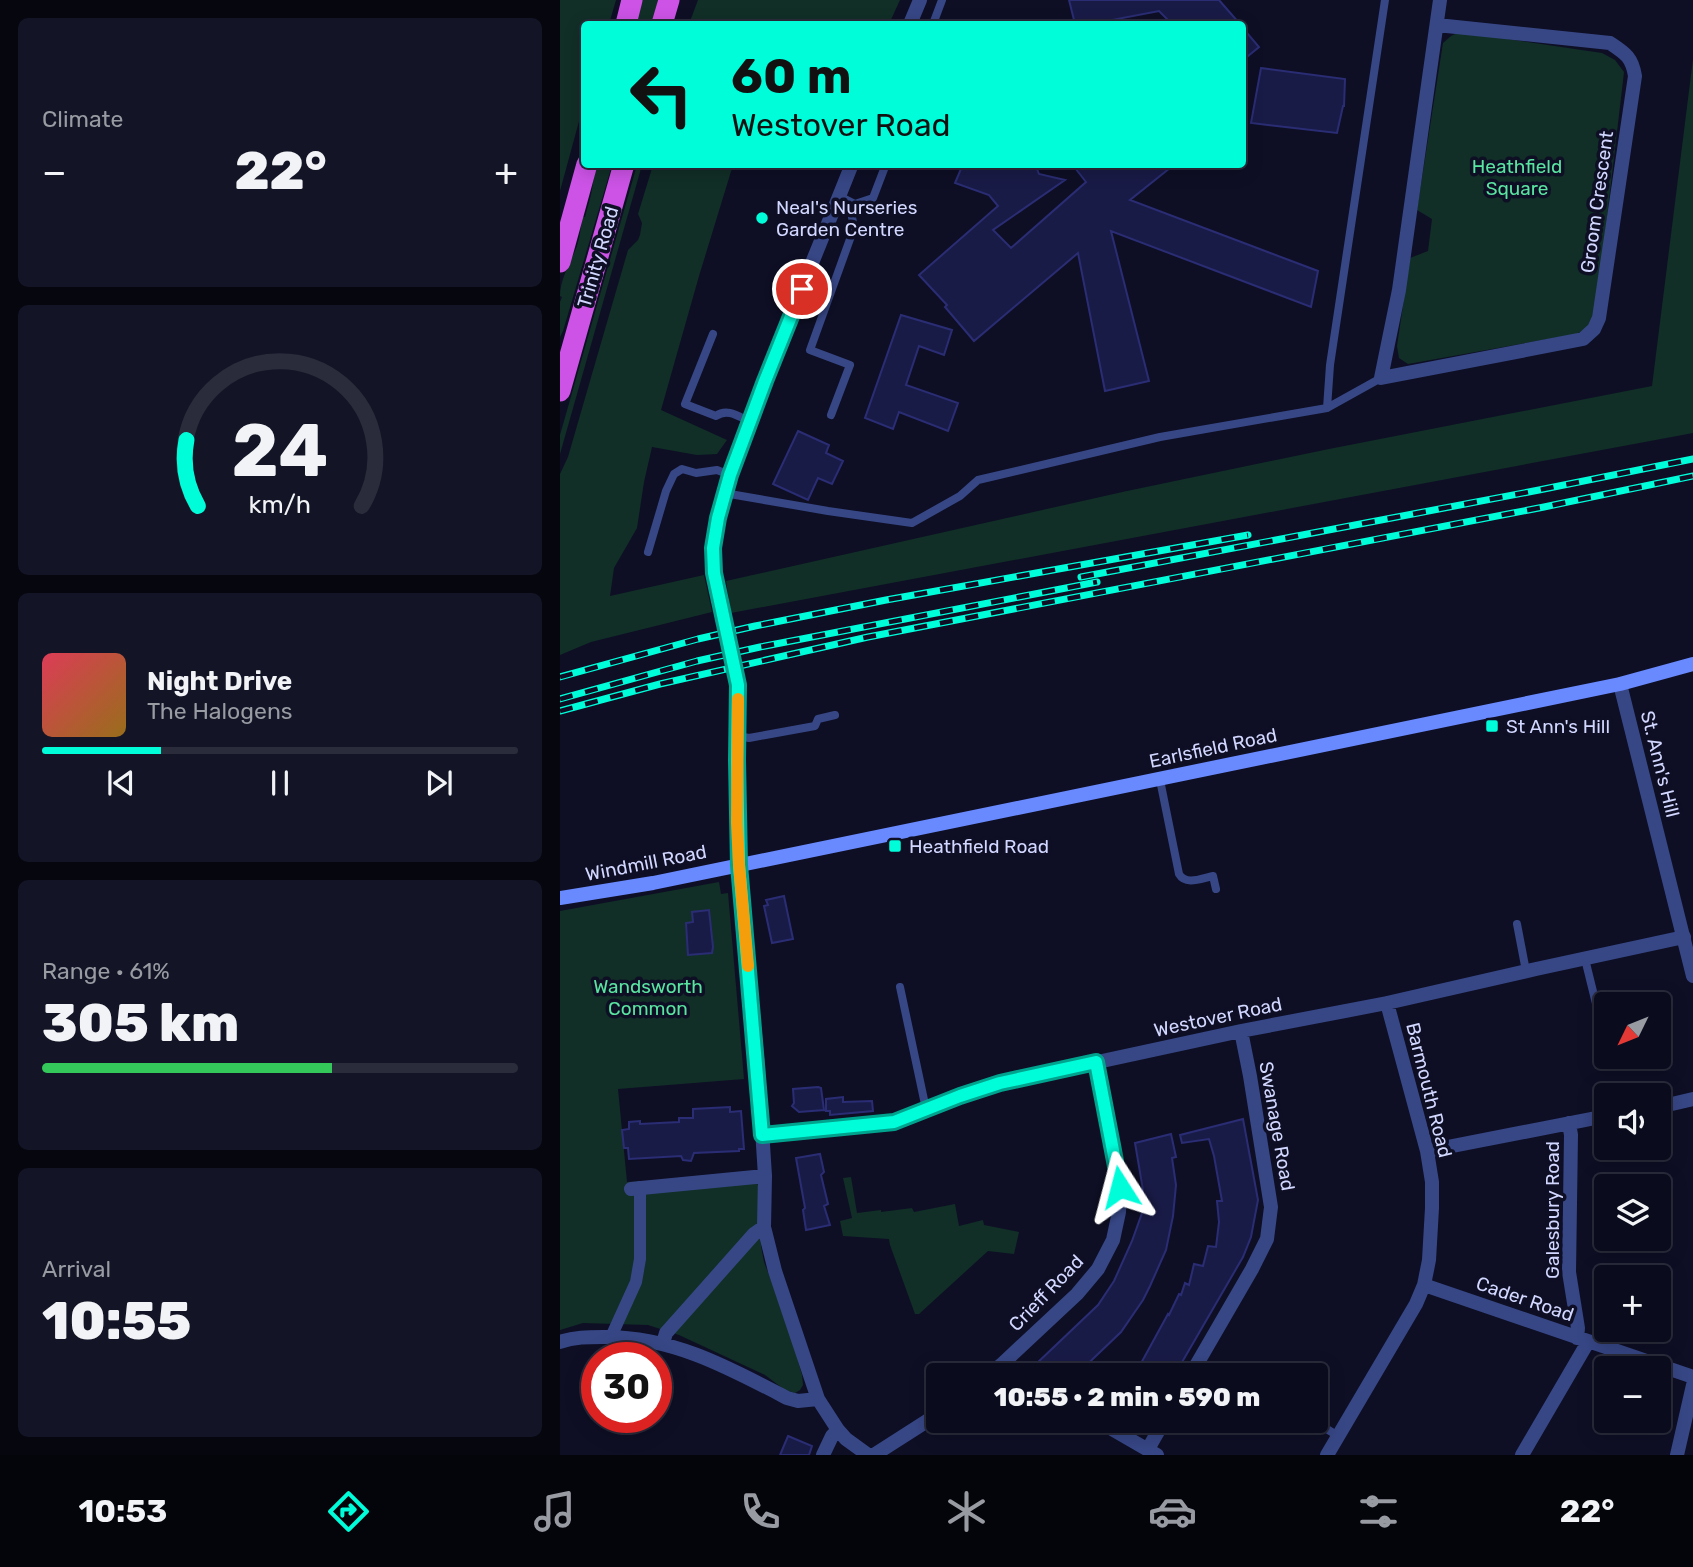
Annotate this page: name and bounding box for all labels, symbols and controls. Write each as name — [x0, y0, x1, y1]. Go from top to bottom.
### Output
text: 60 m — [731, 47, 852, 105]
icon: left — [616, 49, 707, 140]
text: Climate — [42, 105, 123, 133]
text: Westover Road — [731, 106, 951, 144]
street label: Groom Crescent — [1576, 129, 1618, 275]
text: 22° — [234, 140, 327, 202]
text: − — [42, 149, 67, 195]
text: + — [494, 149, 518, 195]
park label: Heathfield Square — [1472, 155, 1562, 200]
place label: Neal's Nurseries Garden Centre — [776, 196, 917, 241]
street label: Trinity Road — [573, 204, 623, 310]
marker: Neal's Nurseries Garden Centre — [754, 210, 770, 226]
pin — [772, 259, 832, 319]
icon: arrive — [783, 270, 821, 308]
text: 24 — [232, 409, 328, 495]
text: km/h — [249, 490, 311, 519]
text: Night Drive — [147, 666, 292, 697]
text: The Halogens — [147, 697, 293, 725]
street label: St. Ann's Hill — [1636, 708, 1684, 820]
place label: St Ann's Hill — [1506, 715, 1610, 738]
marker: St Ann's Hill — [1484, 718, 1500, 734]
street label: Earlsfield Road — [1147, 723, 1279, 773]
icon: previous — [102, 764, 140, 802]
icon: pause — [261, 764, 299, 802]
icon: next — [420, 764, 458, 802]
place label: Heathfield Road — [909, 835, 1049, 858]
marker: Heathfield Road — [887, 838, 903, 854]
street label: Windmill Road — [583, 840, 709, 886]
text: Range · 61% — [42, 957, 170, 985]
park label: Wandsworth Common — [593, 975, 703, 1020]
text: 305 km — [42, 992, 239, 1054]
street label: Westover Road — [1152, 992, 1284, 1042]
north arrow — [1594, 992, 1671, 1069]
map controls — [1594, 992, 1671, 1433]
street label: Barmouth Road — [1401, 1020, 1457, 1160]
street label: Swanage Road — [1254, 1060, 1300, 1192]
button: sound — [1594, 1083, 1671, 1160]
street label: Galesbury Road — [1541, 1141, 1564, 1279]
position arrow — [1083, 1150, 1157, 1224]
button: layers — [1594, 1174, 1671, 1251]
street label: Crieff Road — [1004, 1250, 1088, 1336]
text: Arrival — [42, 1255, 111, 1283]
button: + — [1594, 1265, 1671, 1342]
street label: Cader Road — [1473, 1272, 1577, 1326]
text: 10:55 — [42, 1290, 191, 1352]
speed limit sign: 30 — [581, 1342, 672, 1433]
button: − — [1594, 1356, 1671, 1433]
text: 10:55 · 2 min · 590 m — [994, 1382, 1260, 1413]
icon: directions — [324, 1487, 373, 1536]
icon: music — [530, 1487, 579, 1536]
icon: phone — [736, 1487, 785, 1536]
icon: climate — [942, 1487, 991, 1536]
icon: car — [1148, 1487, 1197, 1536]
icon: filters — [1354, 1487, 1403, 1536]
text: 10:53 — [78, 1492, 167, 1530]
text: 22° — [1560, 1492, 1614, 1530]

